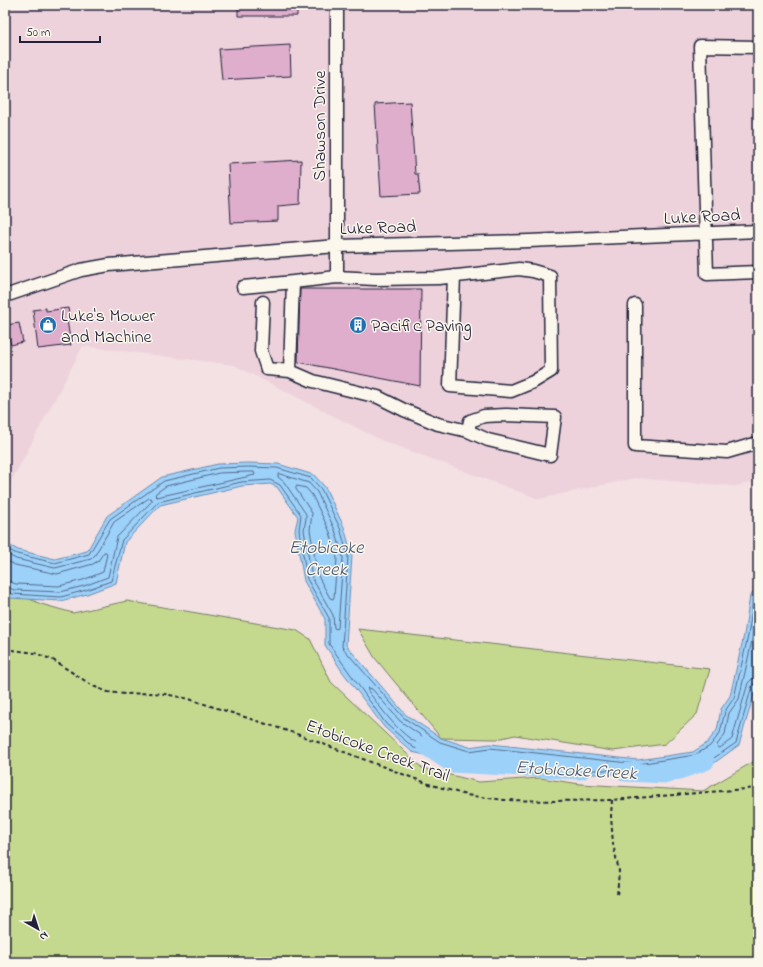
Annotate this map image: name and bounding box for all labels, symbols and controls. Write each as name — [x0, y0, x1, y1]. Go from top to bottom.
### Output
scale bar — [20, 18, 100, 44]
text: 50 m — [26, 24, 50, 42]
street label: Shawson Drive — [308, 70, 334, 182]
street label: Luke Road — [663, 203, 741, 233]
street label: Luke Road — [339, 215, 417, 243]
place label: Luke's Mower and Machine — [61, 304, 156, 351]
place label: Pacific Paving — [371, 314, 472, 341]
shop icon: Luke's Mower and Machine — [38, 315, 58, 335]
building icon: Pacific Paving — [348, 315, 368, 335]
water label: Etobicoke Creek — [288, 535, 365, 584]
street label: Etobicoke Creek Trail — [302, 714, 453, 790]
water label: Etobicoke Creek — [514, 755, 638, 788]
north arrow — [18, 909, 58, 949]
text: N — [36, 927, 52, 945]

